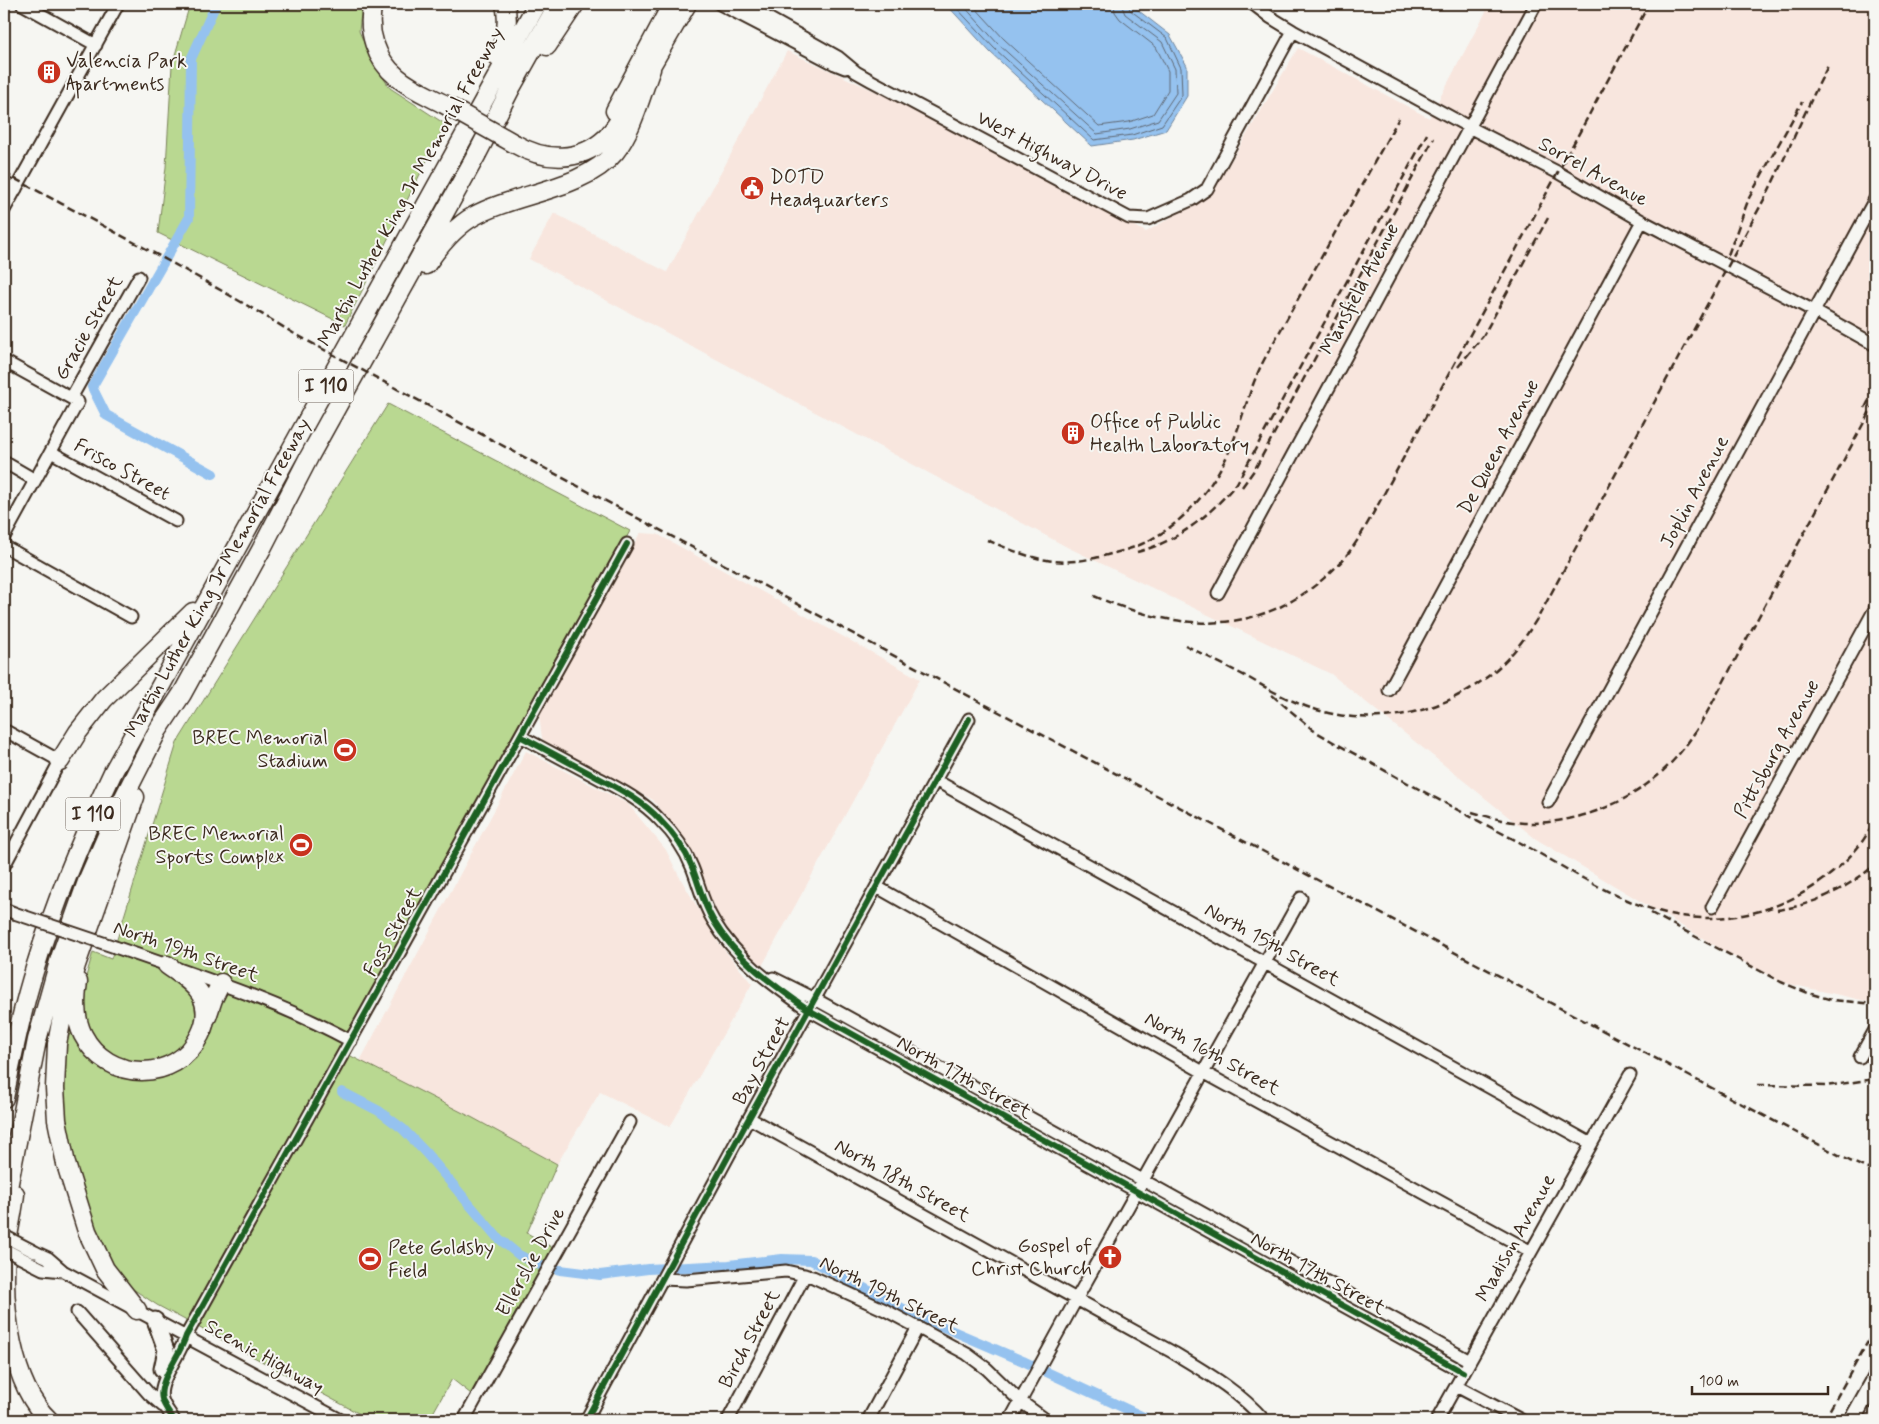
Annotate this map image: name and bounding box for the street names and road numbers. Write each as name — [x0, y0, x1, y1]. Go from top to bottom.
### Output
street label: Martin Luther King Jr Memorial Freeway — [312, 22, 510, 352]
street label: West Highway Drive — [971, 105, 1132, 209]
street label: Sorrel Avenue — [1533, 131, 1653, 213]
street label: Mansfield Avenue — [1314, 218, 1406, 360]
street label: Gracie Street — [48, 271, 130, 385]
road number: I 110 — [298, 370, 354, 402]
street label: De Queen Avenue — [1452, 375, 1546, 519]
street label: Martin Luther King Jr Memorial Freeway — [119, 413, 317, 743]
street label: Joplin Avenue — [1654, 431, 1736, 553]
street label: Frisco Street — [69, 432, 175, 508]
street label: Pittsburg Avenue — [1728, 675, 1826, 823]
road number: I 110 — [66, 798, 120, 831]
street label: Foss Street — [357, 882, 429, 982]
street label: North 15th Street — [1199, 897, 1345, 994]
street label: North 19th Street — [110, 914, 263, 990]
street label: North 16th Street — [1139, 1006, 1285, 1103]
street label: Bay Street — [727, 1012, 797, 1110]
street label: North 17th Street — [892, 1030, 1036, 1126]
street label: North 18th Street — [829, 1133, 975, 1230]
street label: Madison Avenue — [1470, 1169, 1562, 1307]
street label: Ellerslie Drive — [490, 1203, 572, 1321]
street label: North 17th Street — [1246, 1226, 1390, 1322]
street label: North 19th Street — [815, 1250, 964, 1341]
street label: Birch Street — [713, 1285, 787, 1393]
street label: Scenic Highway — [199, 1313, 328, 1402]

